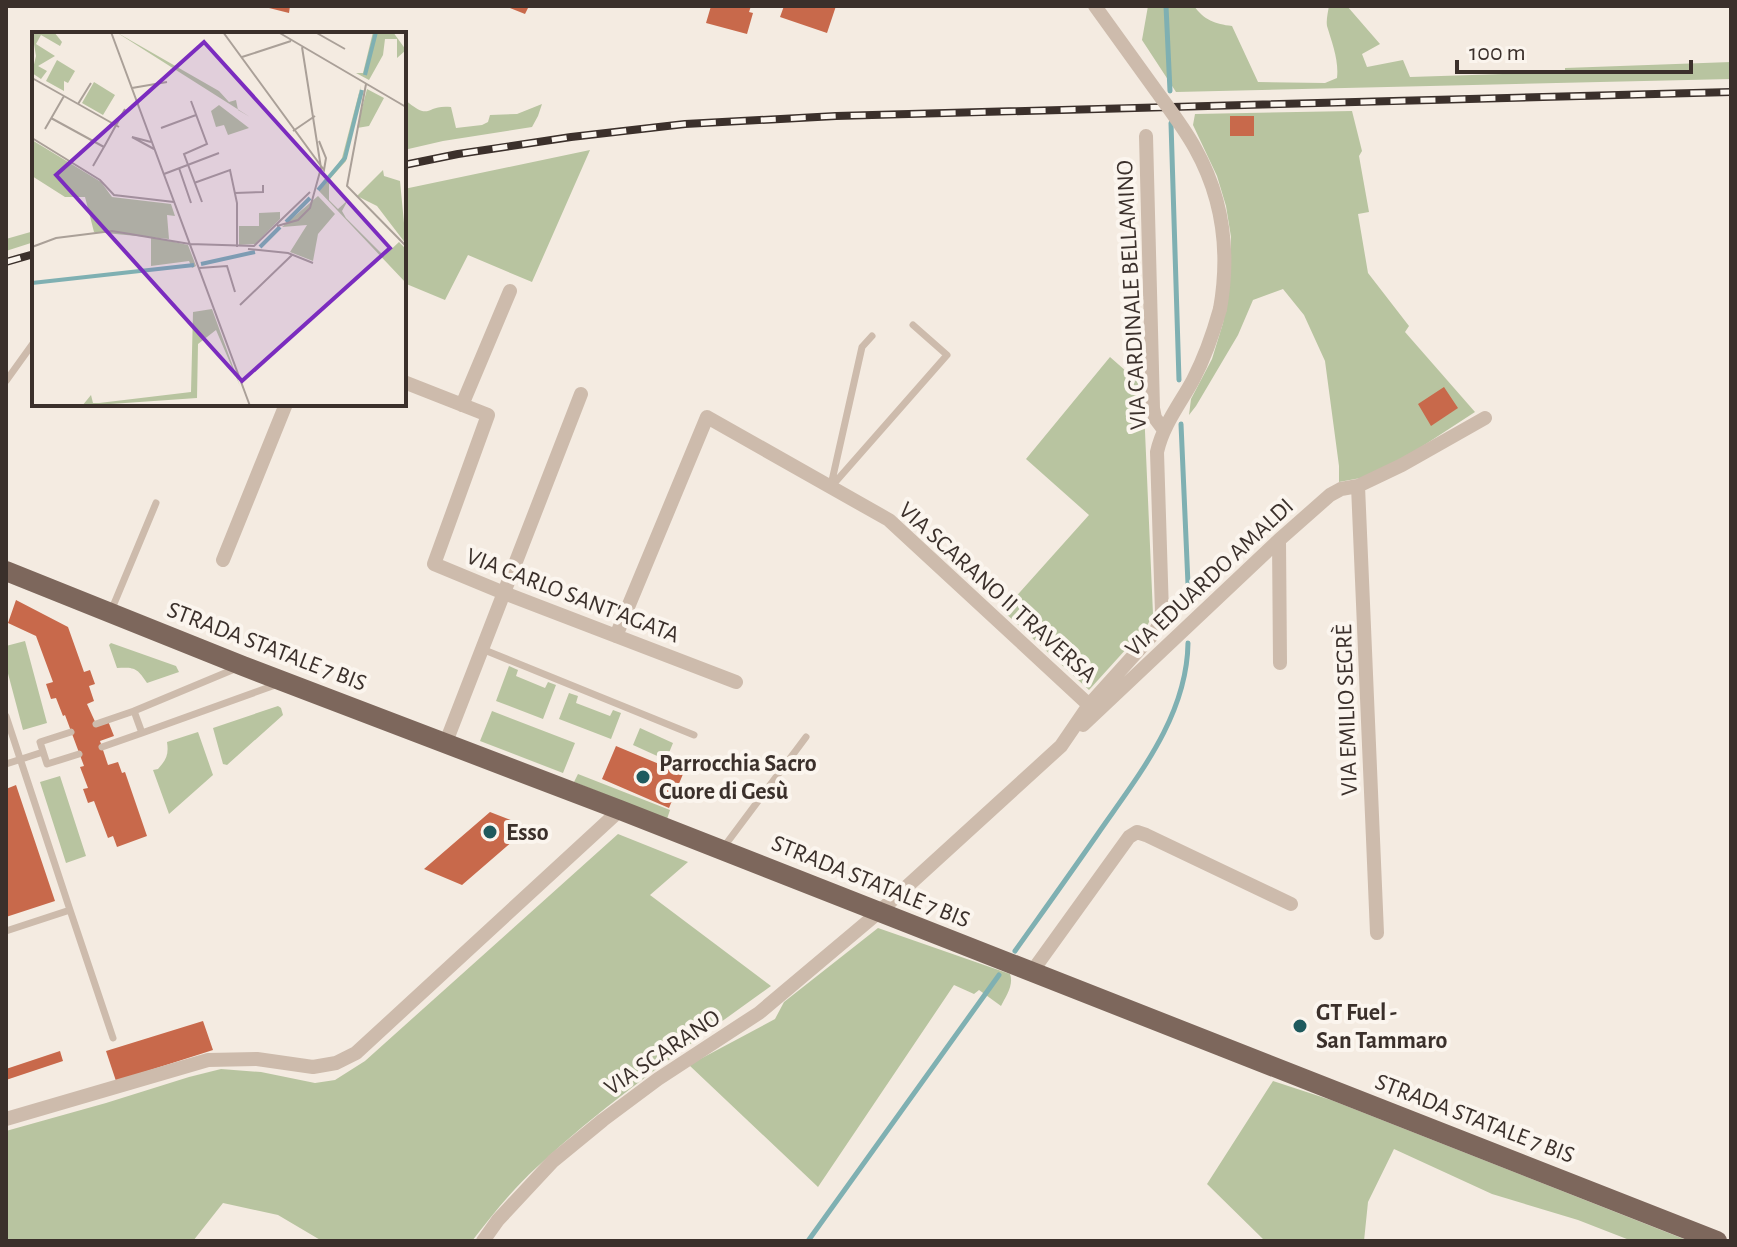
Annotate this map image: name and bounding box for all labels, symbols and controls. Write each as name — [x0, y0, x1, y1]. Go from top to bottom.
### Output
scale bar — [1457, 24, 1691, 74]
inset map — [32, 32, 406, 406]
text: 100 m — [1469, 41, 1526, 65]
street label: VIA CARDINALE BELLAMINO — [1113, 159, 1151, 430]
street label: VIA EDUARDO AMALDI — [1121, 494, 1298, 662]
street label: VIA SCARANO II TRAVERSA — [894, 498, 1101, 688]
street label: VIA CARLO SANT'AGATA — [463, 544, 683, 648]
street label: STRADA STATALE 7 BIS — [164, 598, 370, 696]
street label: VIA EMILIO SEGRÈ — [1330, 623, 1362, 796]
place label: Parrocchia Sacro Cuore di Gesù — [659, 752, 817, 804]
marker: Parrocchia Sacro Cuore di Gesù — [634, 768, 652, 786]
place label: Esso — [506, 821, 549, 845]
marker: Esso — [481, 823, 499, 841]
street label: STRADA STATALE 7 BIS — [768, 831, 973, 933]
place label: GT Fuel - San Tammaro — [1316, 1001, 1448, 1053]
street label: VIA SCARANO — [600, 1005, 725, 1100]
marker: GT Fuel - San Tammaro — [1291, 1017, 1309, 1035]
street label: STRADA STATALE 7 BIS — [1372, 1070, 1578, 1168]

